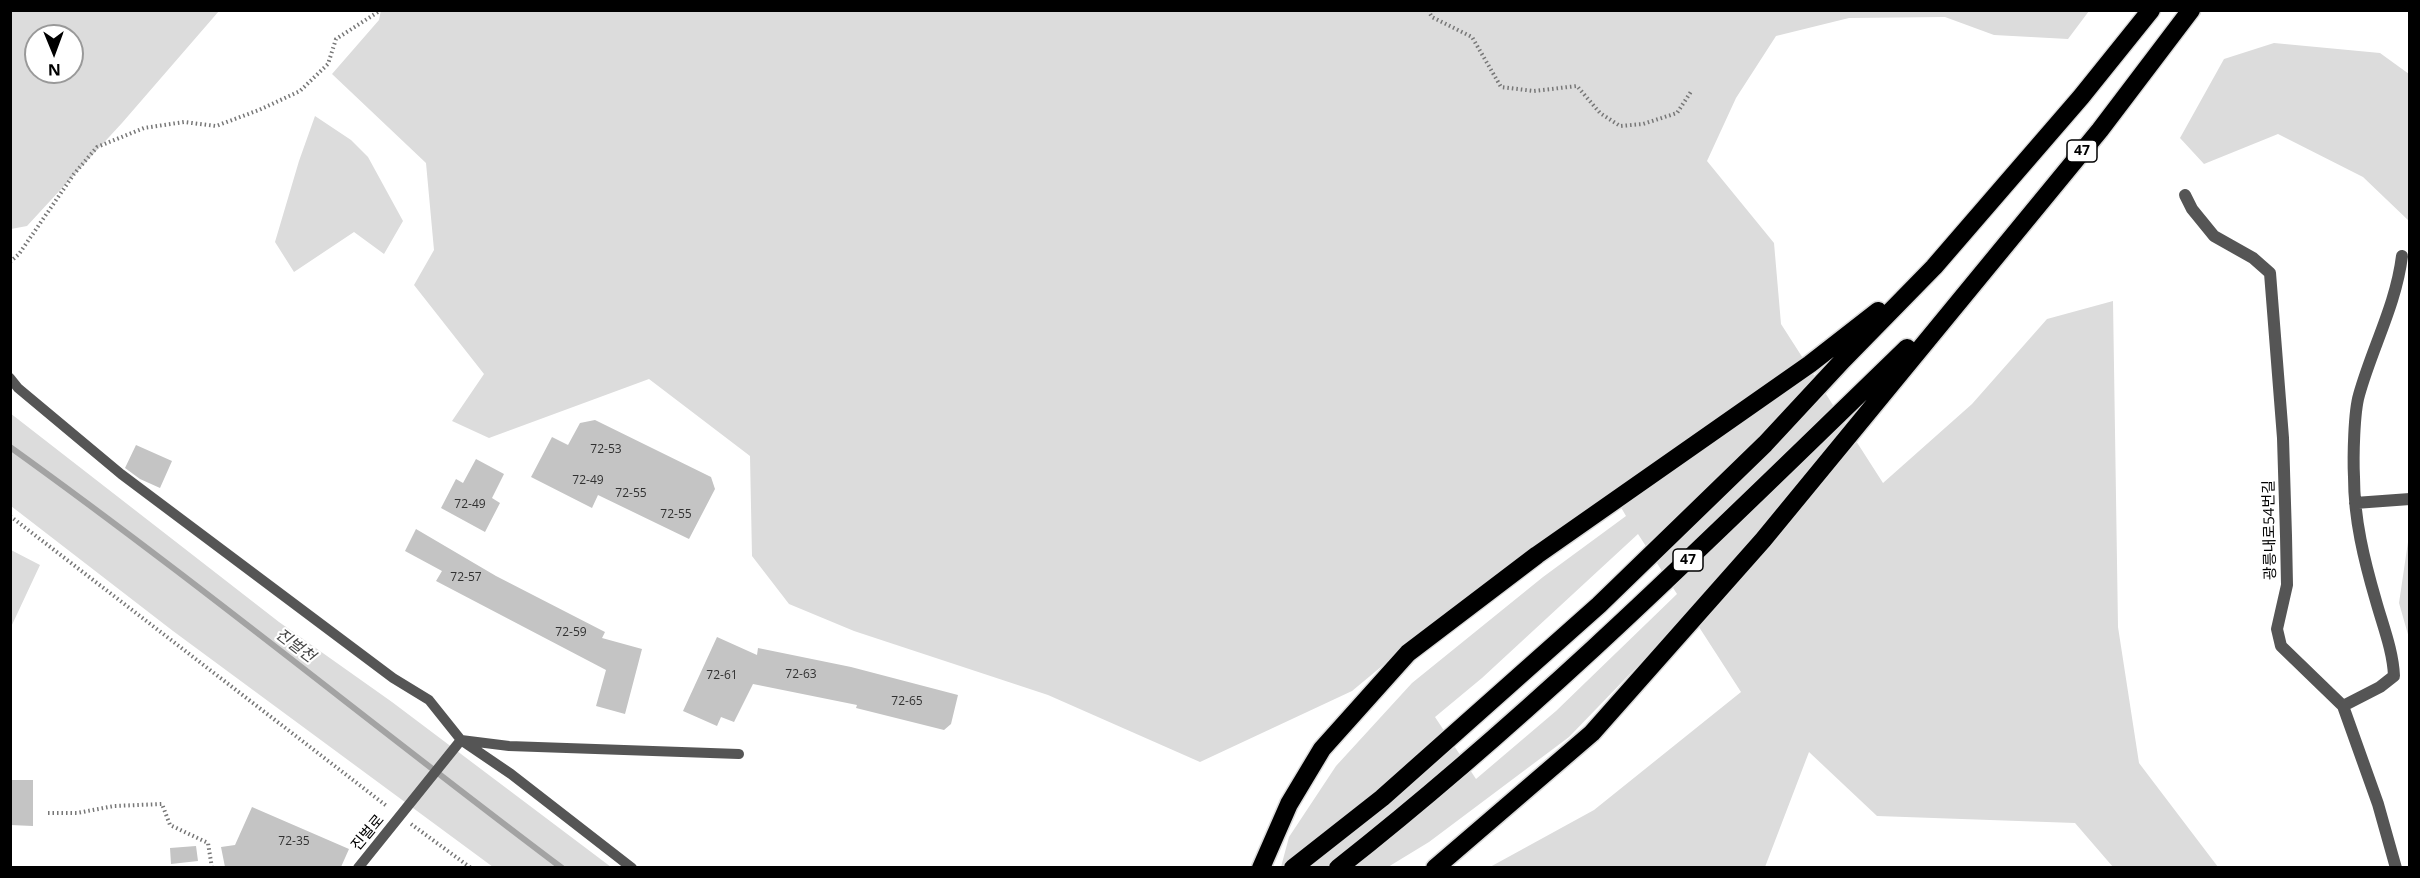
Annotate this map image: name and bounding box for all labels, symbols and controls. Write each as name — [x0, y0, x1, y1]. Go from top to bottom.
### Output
north arrow — [24, 24, 84, 84]
text: N — [48, 59, 61, 81]
road number: 47 — [2067, 140, 2097, 162]
house number: 72-53 — [590, 443, 622, 457]
house number: 72-49 — [572, 474, 604, 488]
street label: 광릉내로54번길 — [2260, 480, 2280, 580]
house number: 72-55 — [615, 487, 647, 501]
house number: 72-49 — [454, 498, 486, 512]
house number: 72-55 — [660, 508, 692, 522]
road number: 47 — [1673, 549, 1703, 571]
house number: 72-57 — [450, 571, 482, 585]
water label: 진벌천 — [272, 625, 318, 667]
house number: 72-59 — [555, 626, 587, 640]
house number: 72-63 — [785, 668, 817, 682]
house number: 72-61 — [706, 669, 738, 683]
house number: 72-65 — [891, 695, 923, 709]
street label: 진벌로 — [348, 811, 388, 855]
house number: 72-35 — [278, 835, 310, 849]

